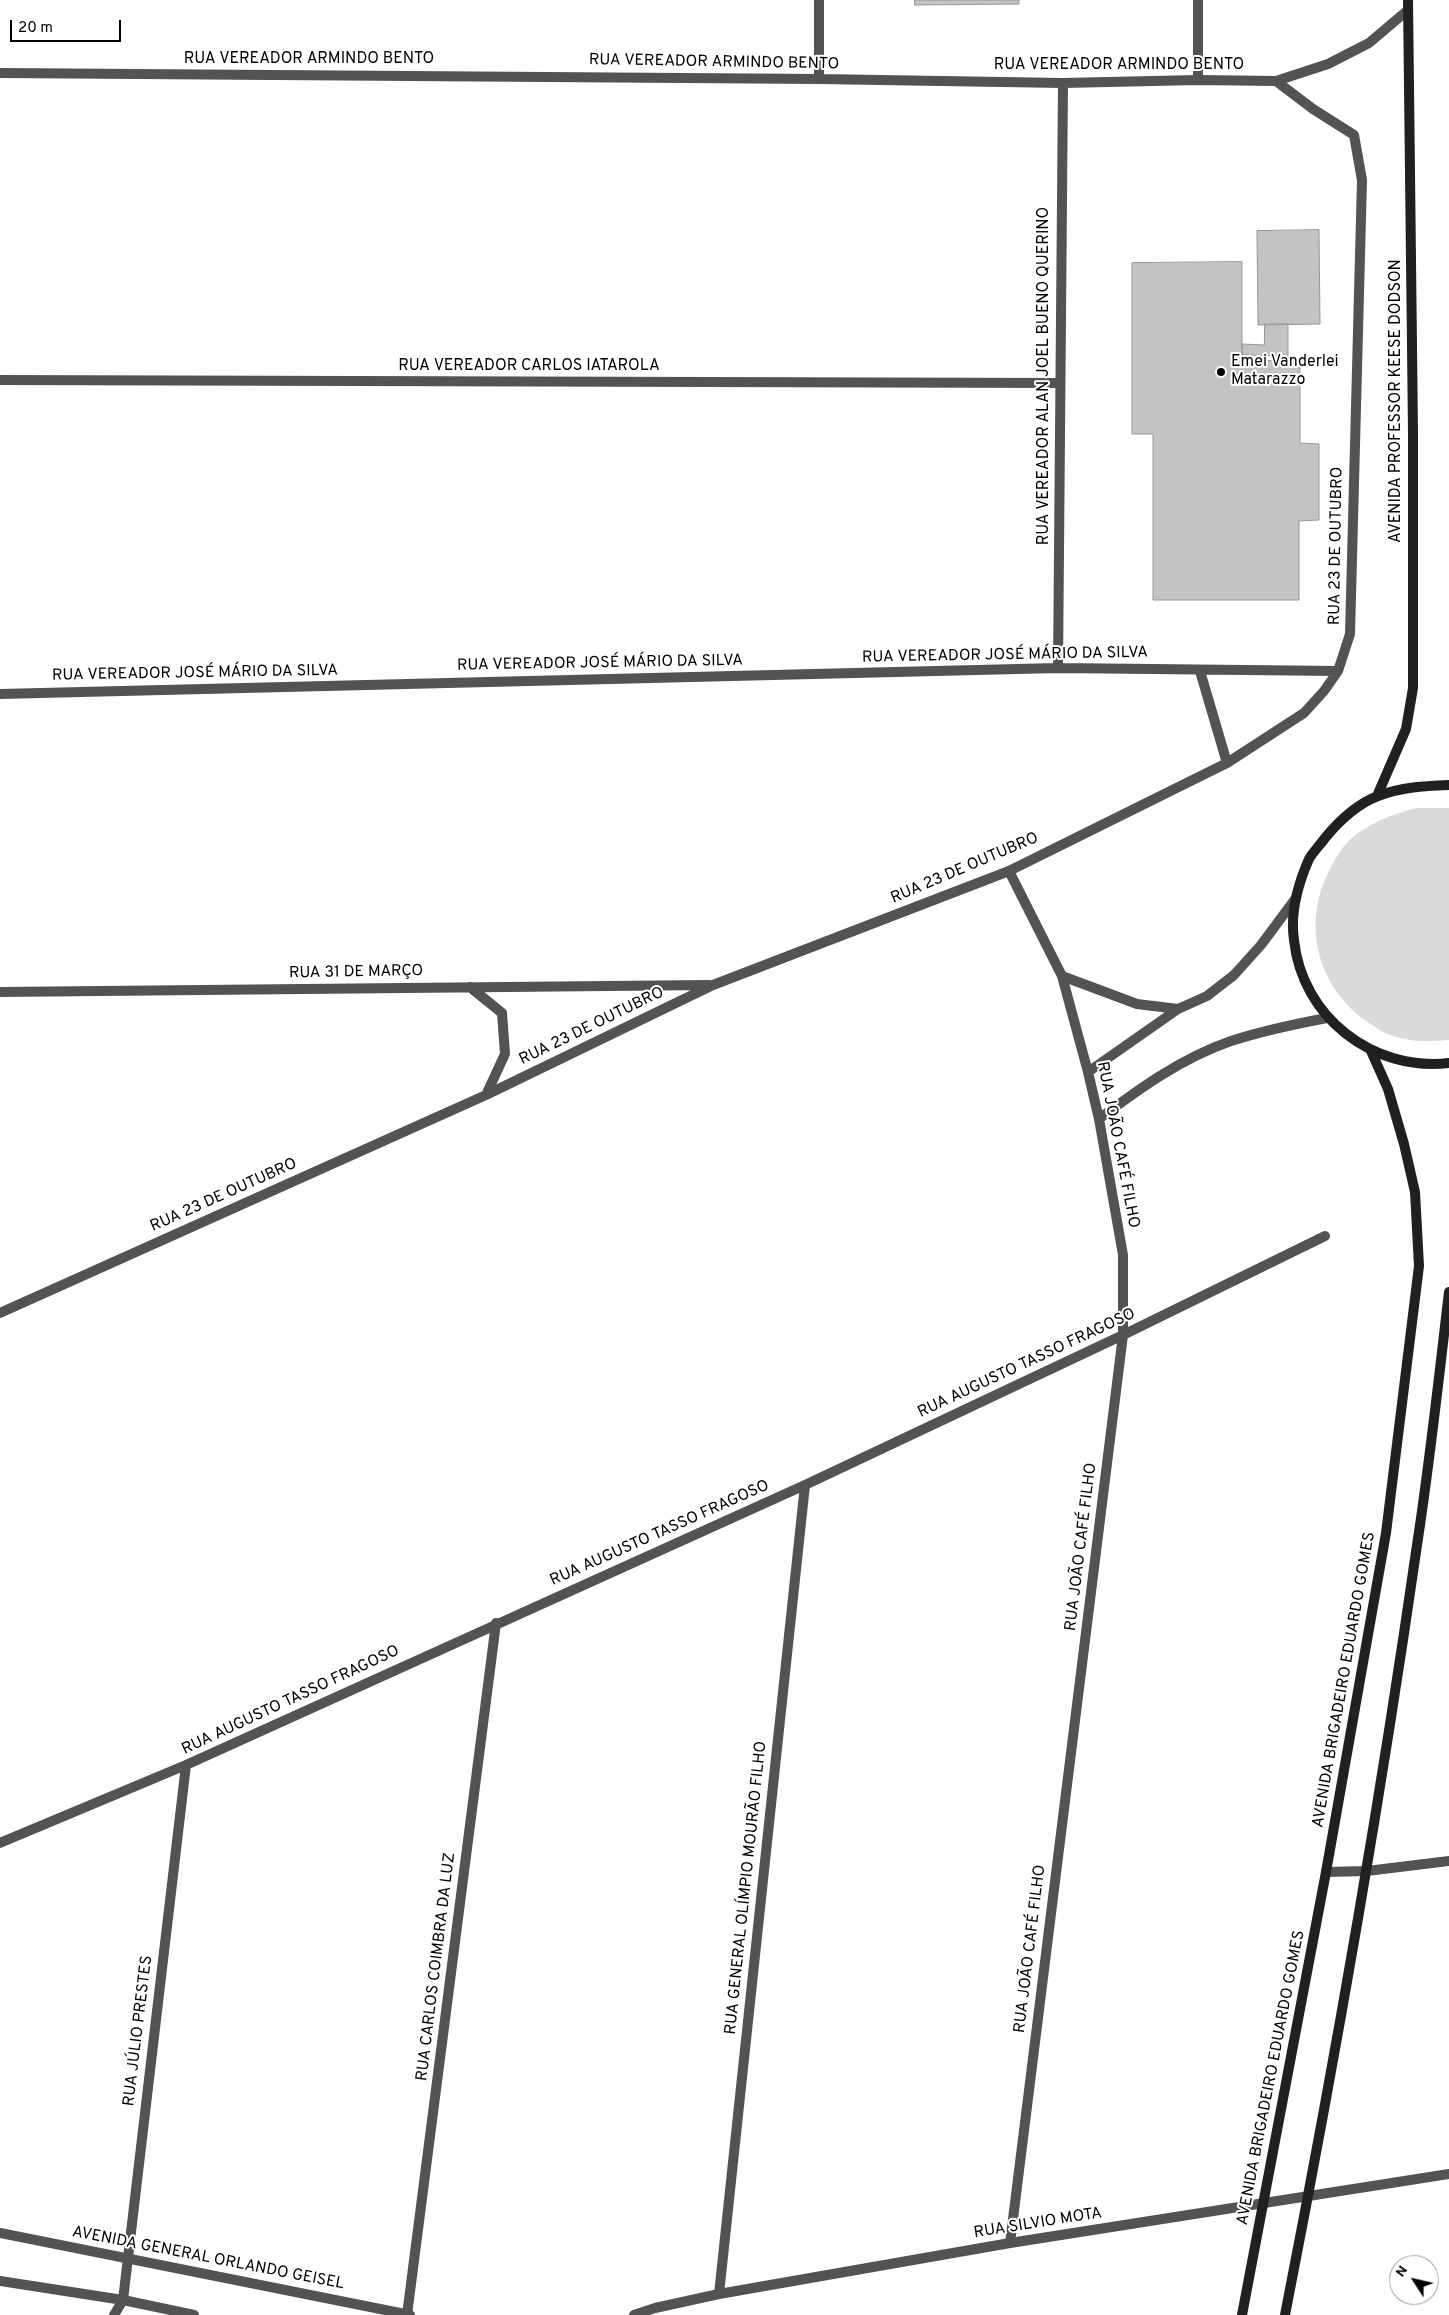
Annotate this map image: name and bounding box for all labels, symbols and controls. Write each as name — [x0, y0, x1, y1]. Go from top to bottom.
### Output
scale bar — [12, 10, 124, 42]
text: 20 m — [18, 19, 53, 38]
street label: RUA VEREADOR ARMINDO BENTO — [184, 50, 434, 70]
street label: RUA VEREADOR ARMINDO BENTO — [589, 51, 839, 75]
street label: RUA VEREADOR ARMINDO BENTO — [994, 56, 1244, 76]
street label: RUA VEREADOR ALAN JOEL BUENO QUERINO — [1035, 207, 1055, 545]
street label: AVENIDA PROFESSOR KEESE DODSON — [1387, 259, 1407, 543]
place label: Emei Vanderlei Matarazzo — [1231, 353, 1339, 391]
street label: RUA VEREADOR CARLOS IATAROLA — [398, 357, 660, 377]
marker: Emei Vanderlei Matarazzo — [1215, 366, 1227, 378]
street label: RUA 23 DE OUTUBRO — [1326, 467, 1348, 625]
street label: RUA VEREADOR JOSÉ MÁRIO DA SILVA — [862, 644, 1148, 668]
street label: RUA VEREADOR JOSÉ MÁRIO DA SILVA — [457, 652, 743, 676]
street label: RUA VEREADOR JOSÉ MÁRIO DA SILVA — [52, 662, 338, 686]
street label: RUA 23 DE OUTUBRO — [888, 829, 1042, 909]
street label: RUA 31 DE MARÇO — [289, 962, 423, 984]
street label: RUA 23 DE OUTUBRO — [516, 984, 668, 1070]
street label: RUA JOÃO CAFÉ FILHO — [1091, 1060, 1143, 1230]
street label: RUA 23 DE OUTUBRO — [148, 1155, 300, 1237]
street label: RUA AUGUSTO TASSO FRAGOSO — [915, 1305, 1139, 1423]
street label: RUA JOÃO CAFÉ FILHO — [1062, 1462, 1102, 1632]
street label: RUA AUGUSTO TASSO FRAGOSO — [547, 1477, 773, 1591]
street label: AVENIDA BRIGADEIRO EDUARDO GOMES — [1310, 1531, 1380, 1829]
street label: RUA AUGUSTO TASSO FRAGOSO — [179, 1642, 403, 1760]
street label: RUA GENERAL OLÍMPIO MOURÃO FILHO — [722, 1740, 772, 2036]
street label: RUA CARLOS COIMBRA DA LUZ — [413, 1852, 461, 2082]
street label: RUA JOÃO CAFÉ FILHO — [1011, 1864, 1051, 2034]
street label: AVENIDA BRIGADEIRO EDUARDO GOMES — [1234, 1929, 1310, 2227]
street label: RUA JÚLIO PRESTES — [120, 1955, 158, 2107]
street label: RUA SILVIO MOTA — [973, 2204, 1103, 2244]
street label: AVENIDA GENERAL ORLANDO GEISEL — [70, 2223, 346, 2295]
north arrow — [1389, 2255, 1439, 2305]
text: N — [1392, 2263, 1412, 2281]

